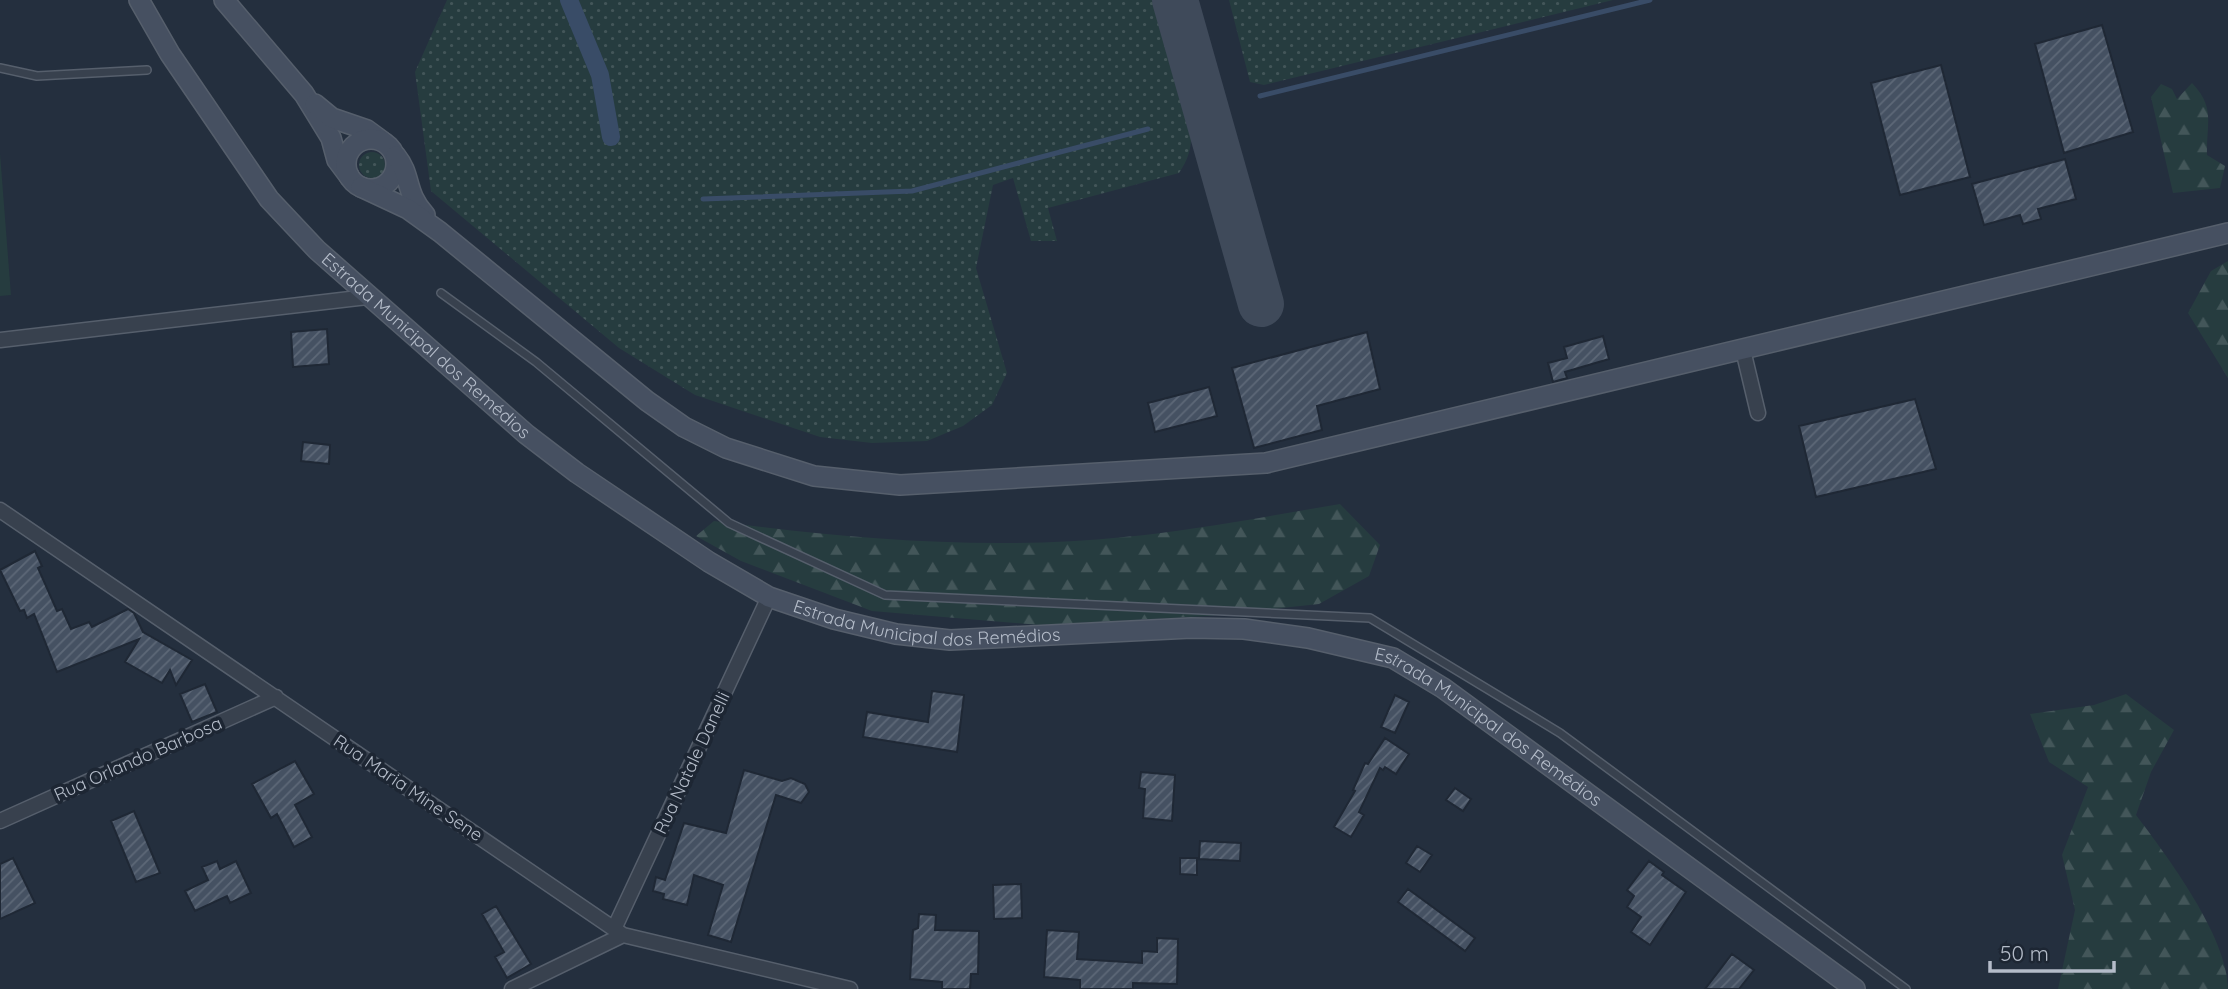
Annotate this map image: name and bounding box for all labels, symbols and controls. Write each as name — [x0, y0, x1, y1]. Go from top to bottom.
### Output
street label: Estrada Municipal dos Remédios — [317, 247, 535, 444]
street label: Estrada Municipal dos Remédios — [791, 594, 1061, 651]
street label: Estrada Municipal dos Remédios — [1372, 642, 1607, 811]
street label: Rua Natale Danelli — [648, 688, 735, 838]
street label: Rua Orlando Barbosa — [50, 711, 225, 806]
street label: Rua Maria Mine Sene — [329, 729, 487, 846]
scale bar — [1990, 930, 2114, 974]
text: 50 m — [2000, 940, 2049, 966]

